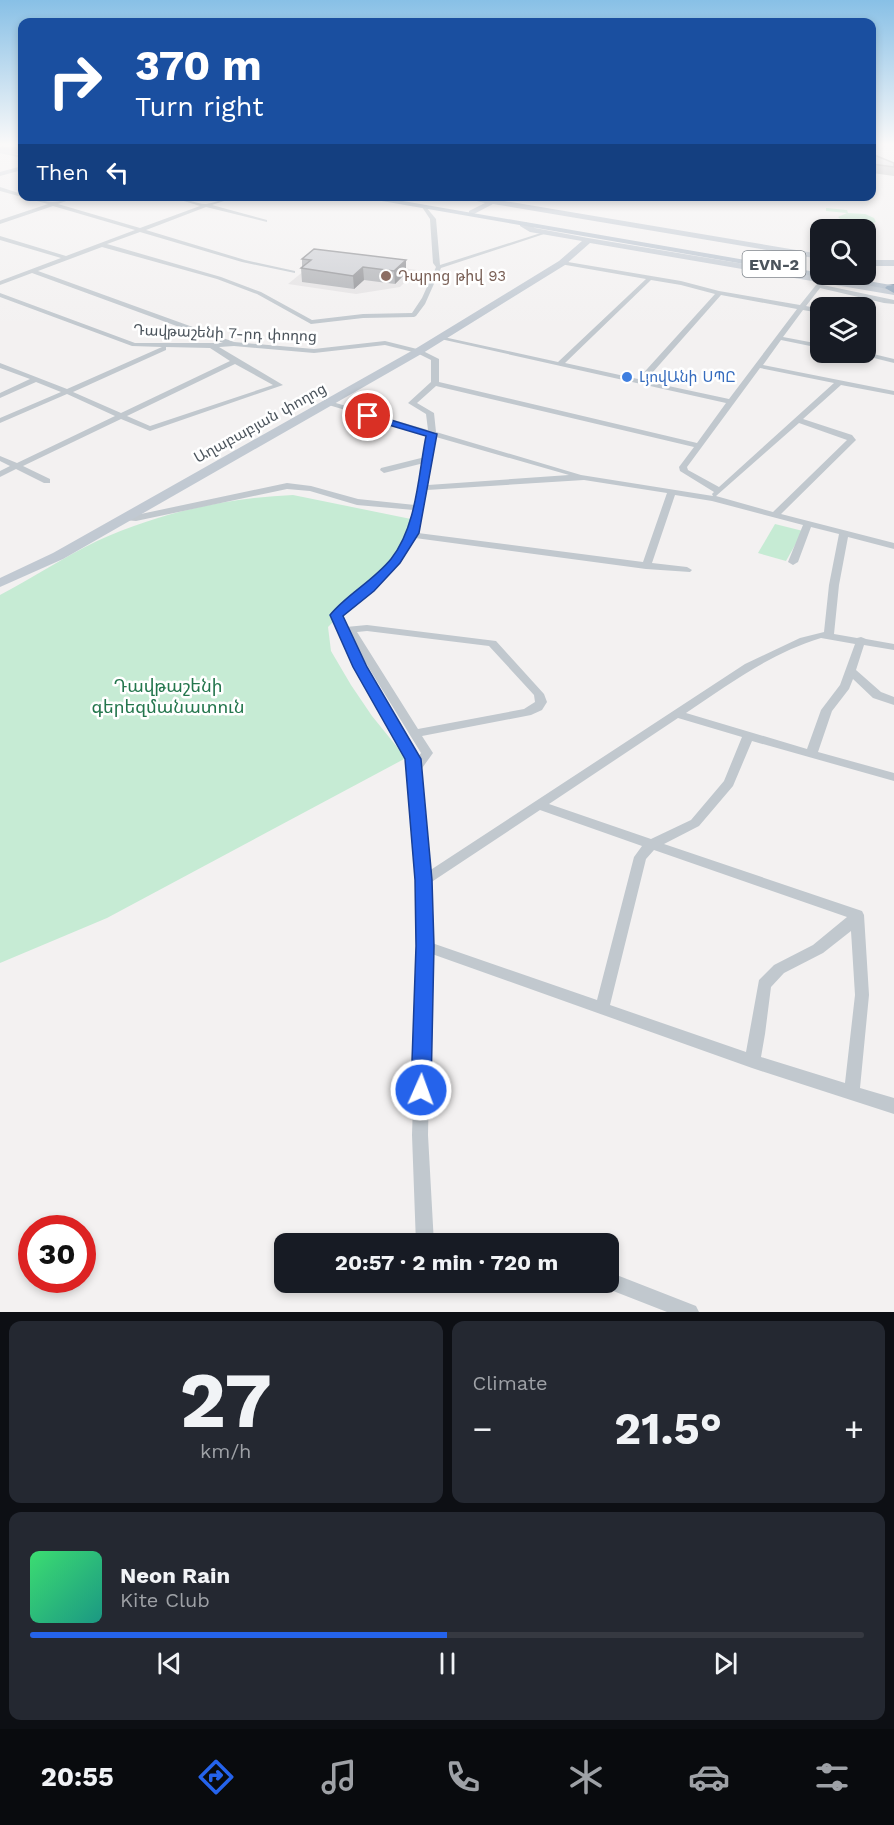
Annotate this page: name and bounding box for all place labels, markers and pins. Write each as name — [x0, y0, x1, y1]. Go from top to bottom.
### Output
place label: Դպրոց թիվ 93 — [398, 267, 506, 285]
marker: Դպրոց թիվ 93 — [379, 269, 393, 283]
place label: ԼյովԱնի ՍՊԸ — [639, 368, 736, 386]
marker: ԼյովԱնի ՍՊԸ — [620, 370, 634, 384]
pin — [342, 390, 393, 441]

